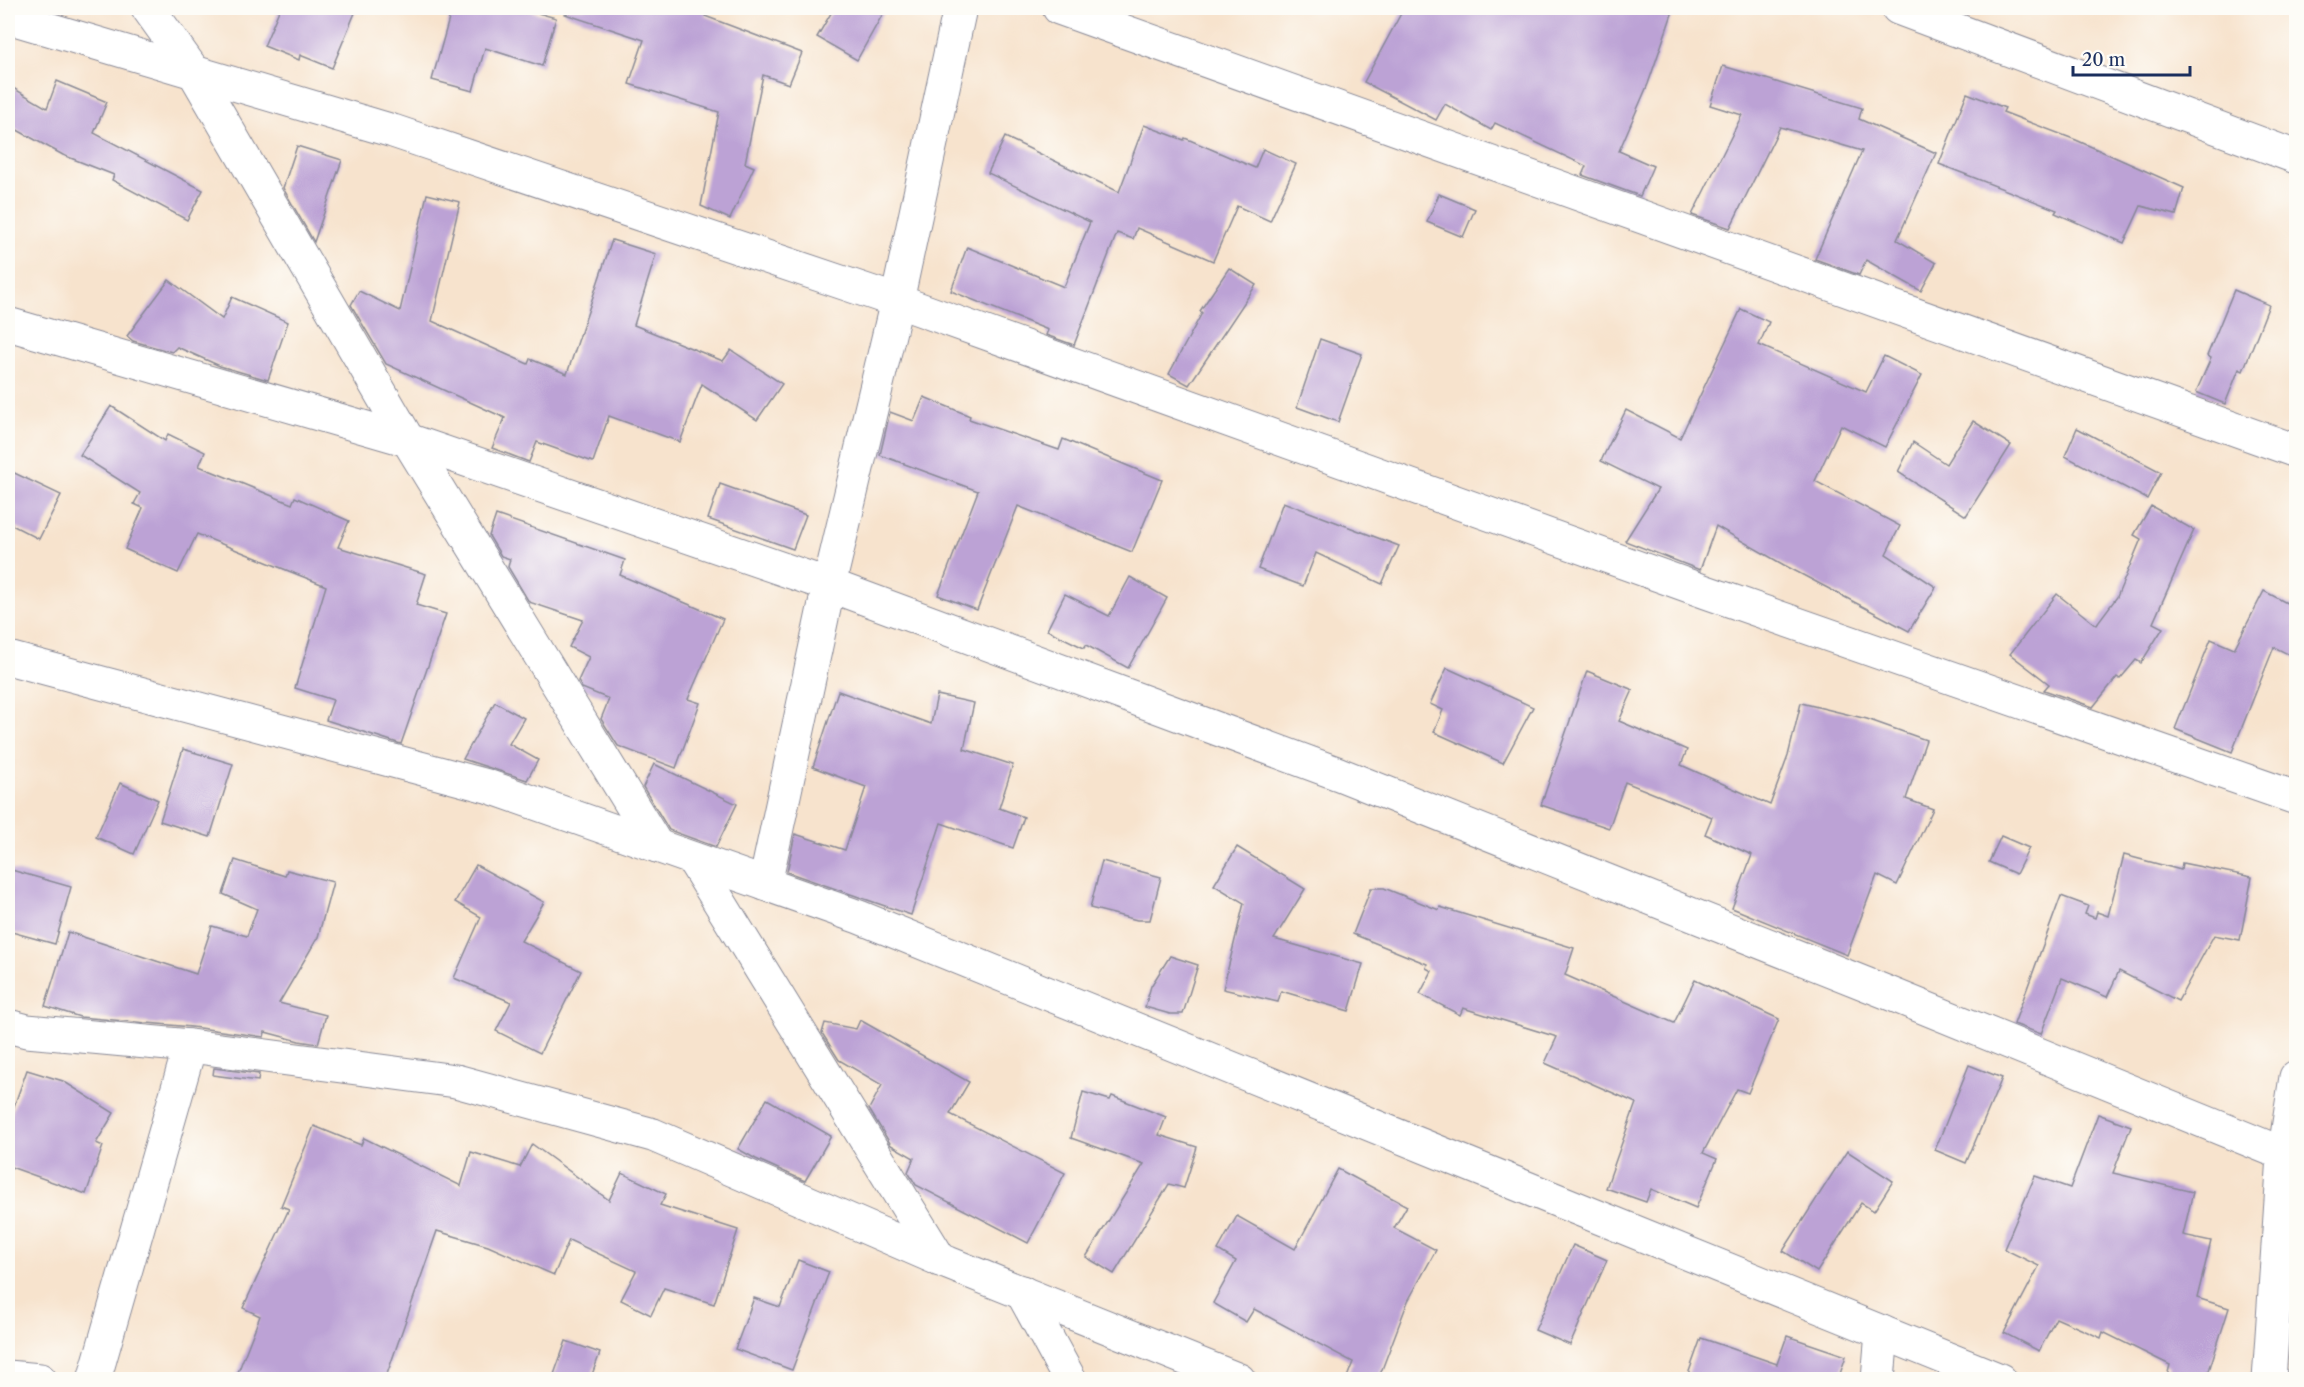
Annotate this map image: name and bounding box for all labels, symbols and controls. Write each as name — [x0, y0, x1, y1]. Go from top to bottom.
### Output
scale bar — [2073, 39, 2190, 77]
text: 20 m — [2082, 49, 2126, 71]

